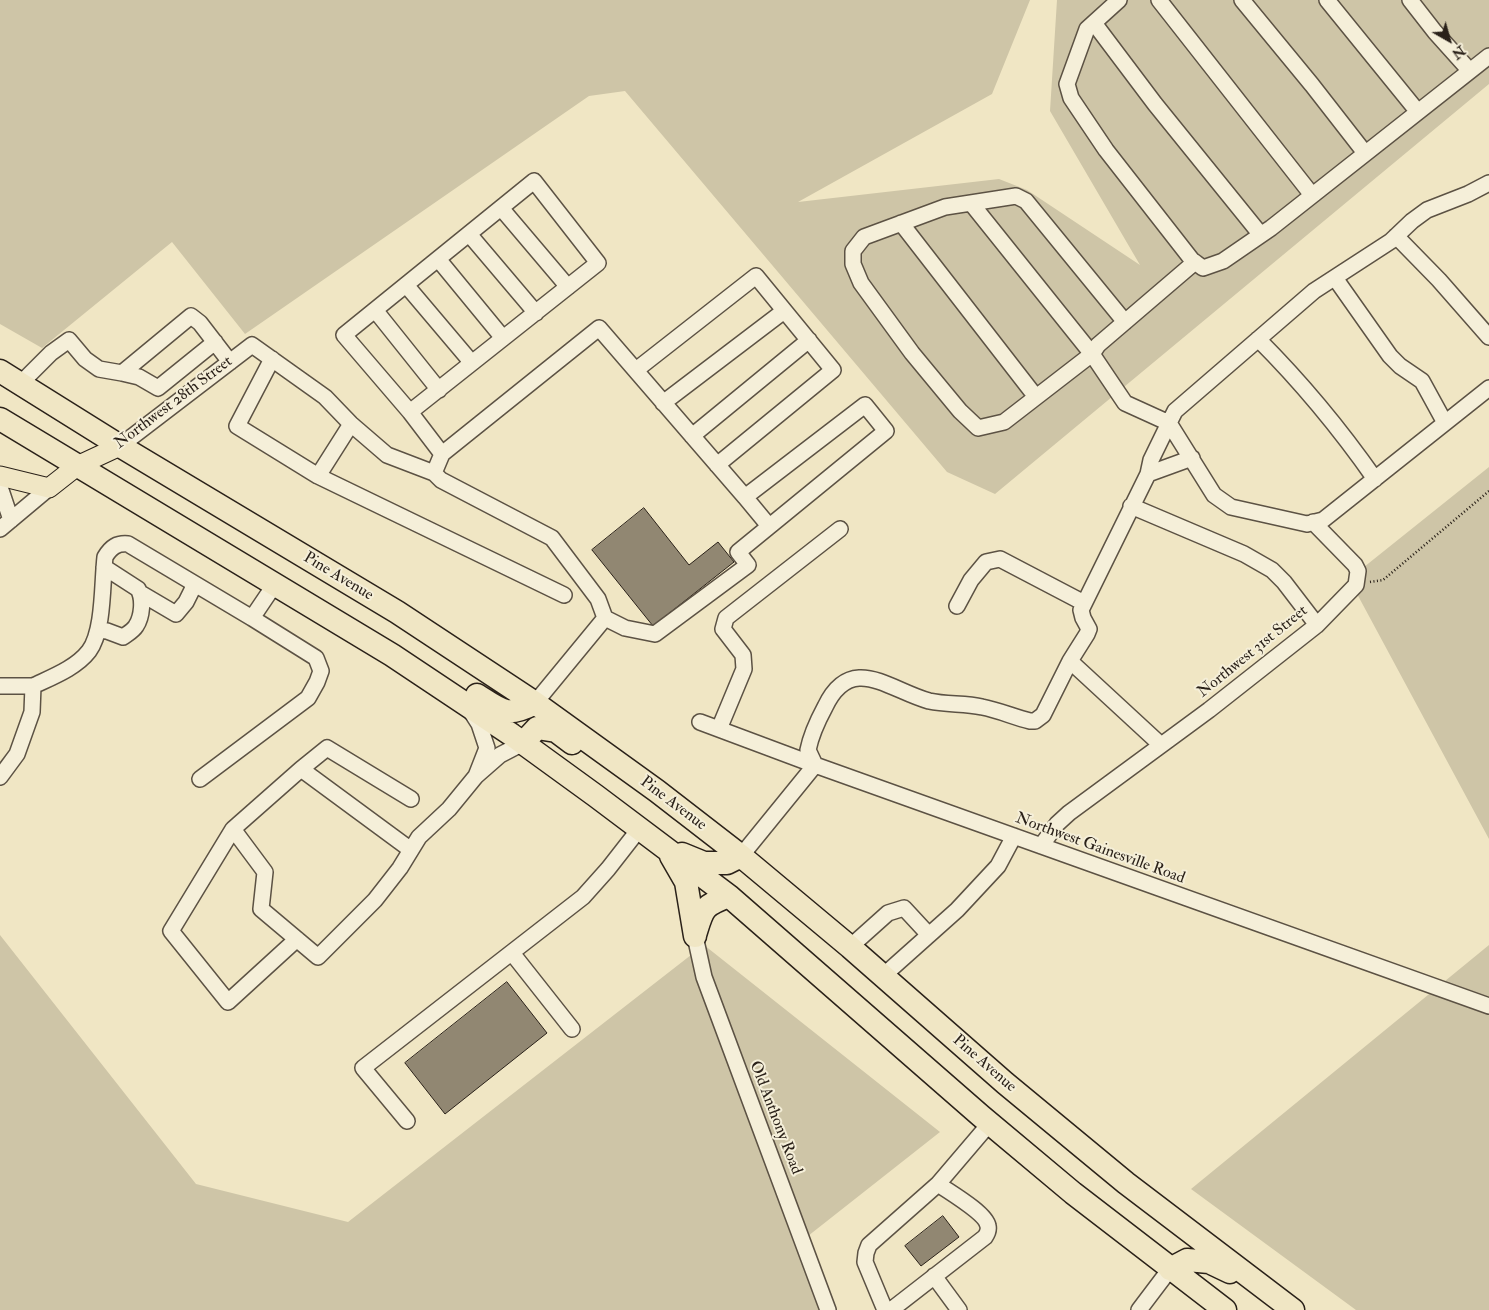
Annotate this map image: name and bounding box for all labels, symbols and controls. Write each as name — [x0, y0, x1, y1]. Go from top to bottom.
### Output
north arrow — [1424, 15, 1474, 65]
text: N — [1448, 42, 1469, 63]
street label: Northwest 28th Street — [111, 352, 237, 454]
street label: Pine Avenue — [300, 549, 376, 605]
street label: Northwest 31st Street — [1194, 602, 1312, 702]
street label: Pine Avenue — [636, 773, 710, 835]
street label: Northwest Gainesville Road — [1013, 809, 1187, 889]
street label: Pine Avenue — [948, 1031, 1020, 1097]
street label: Old Anthony Road — [745, 1059, 805, 1177]

